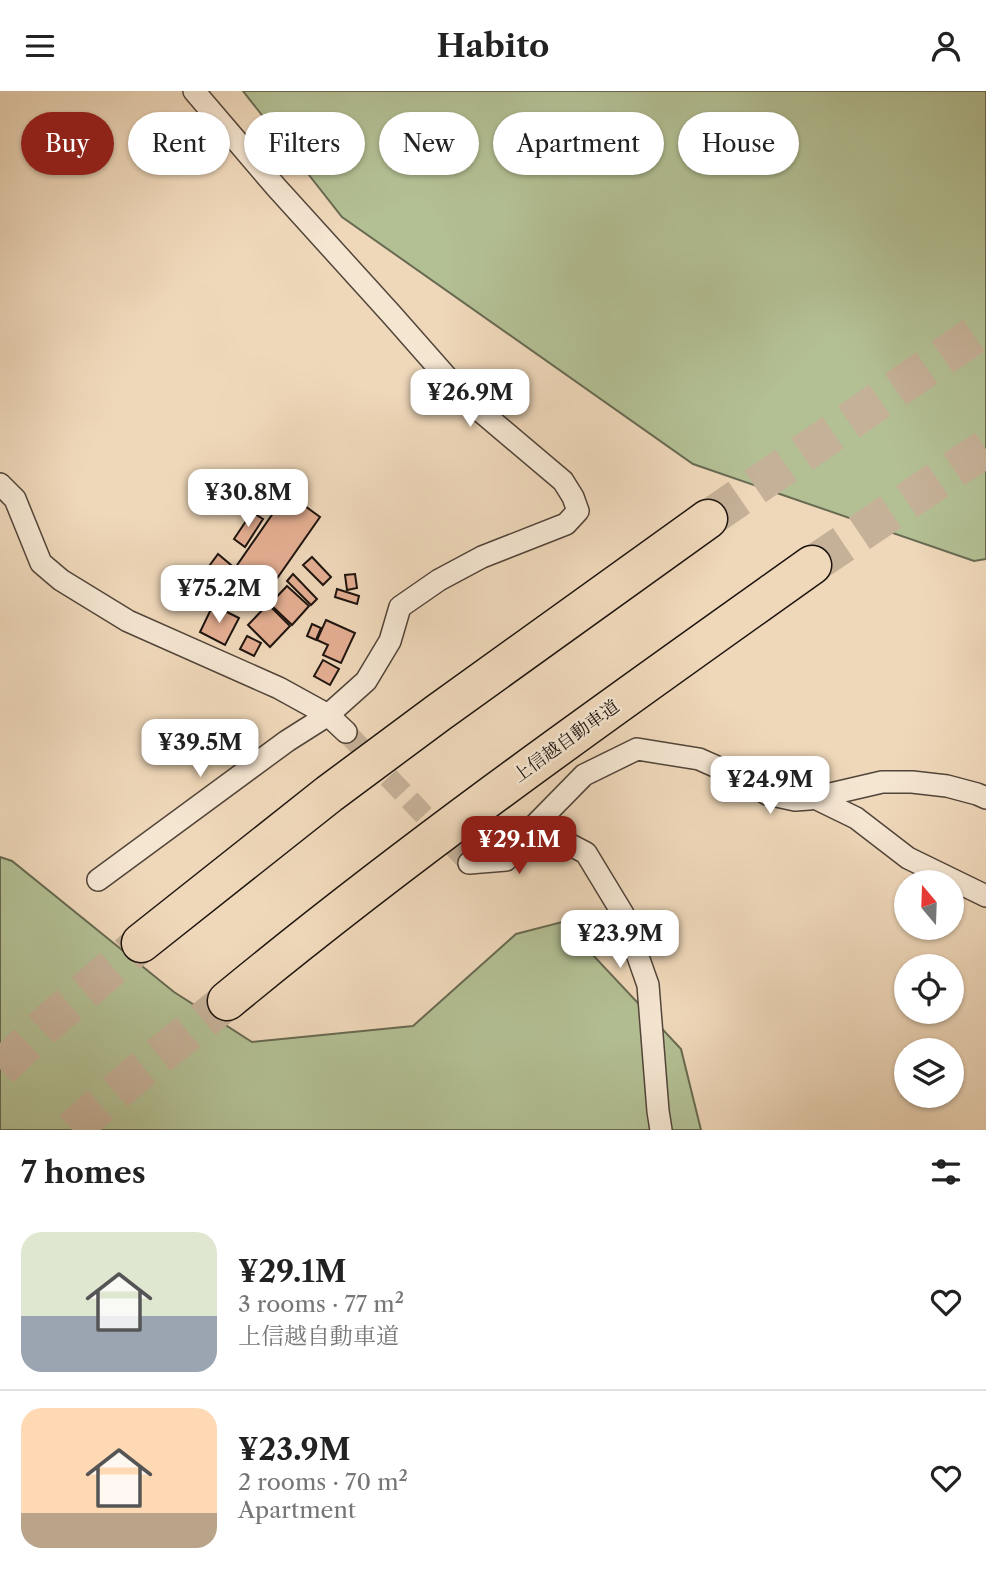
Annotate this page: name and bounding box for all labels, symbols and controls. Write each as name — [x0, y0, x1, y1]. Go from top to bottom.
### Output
text: Habito — [437, 26, 549, 65]
icon: menu — [21, 27, 59, 65]
icon: person — [927, 27, 965, 65]
chip: Buy — [21, 112, 114, 175]
chip: Rent — [128, 112, 230, 175]
chip: Filters — [244, 112, 365, 175]
chip: New — [379, 112, 479, 175]
chip: Apartment — [493, 112, 664, 175]
chip: House — [678, 112, 799, 175]
pin: ¥26.9M — [413, 369, 527, 429]
text: ¥26.9M — [426, 378, 514, 406]
pin: ¥30.8M — [191, 469, 305, 529]
text: ¥30.8M — [204, 478, 292, 506]
pin: ¥75.2M — [162, 566, 276, 625]
text: ¥75.2M — [177, 574, 261, 602]
street label: 上信越自動車道 — [509, 695, 623, 787]
pin: ¥39.5M — [143, 719, 257, 779]
text: ¥39.5M — [157, 728, 243, 756]
pin: ¥24.9M — [713, 757, 827, 816]
text: ¥24.9M — [727, 765, 813, 793]
pin: ¥29.1M — [462, 817, 576, 876]
text: ¥29.1M — [477, 825, 561, 853]
north arrow — [894, 870, 964, 940]
map controls — [894, 870, 964, 1108]
pin: ¥23.9M — [563, 911, 677, 970]
text: ¥23.9M — [577, 919, 663, 947]
button: locate — [894, 954, 964, 1024]
button: layers — [894, 1038, 964, 1108]
icon: filters — [927, 1153, 965, 1191]
text: 7 homes — [21, 1154, 146, 1191]
text: ¥29.1M — [238, 1253, 347, 1290]
icon: home — [77, 1260, 161, 1344]
icon: heart — [927, 1283, 965, 1321]
text: 3 rooms · 77 m² — [238, 1290, 404, 1318]
text: 上信越自動車道 — [238, 1322, 399, 1350]
text: ¥23.9M — [238, 1431, 351, 1468]
icon: home — [77, 1436, 161, 1520]
icon: heart — [927, 1459, 965, 1497]
text: 2 rooms · 70 m² — [238, 1468, 408, 1496]
text: Apartment — [238, 1496, 356, 1524]

